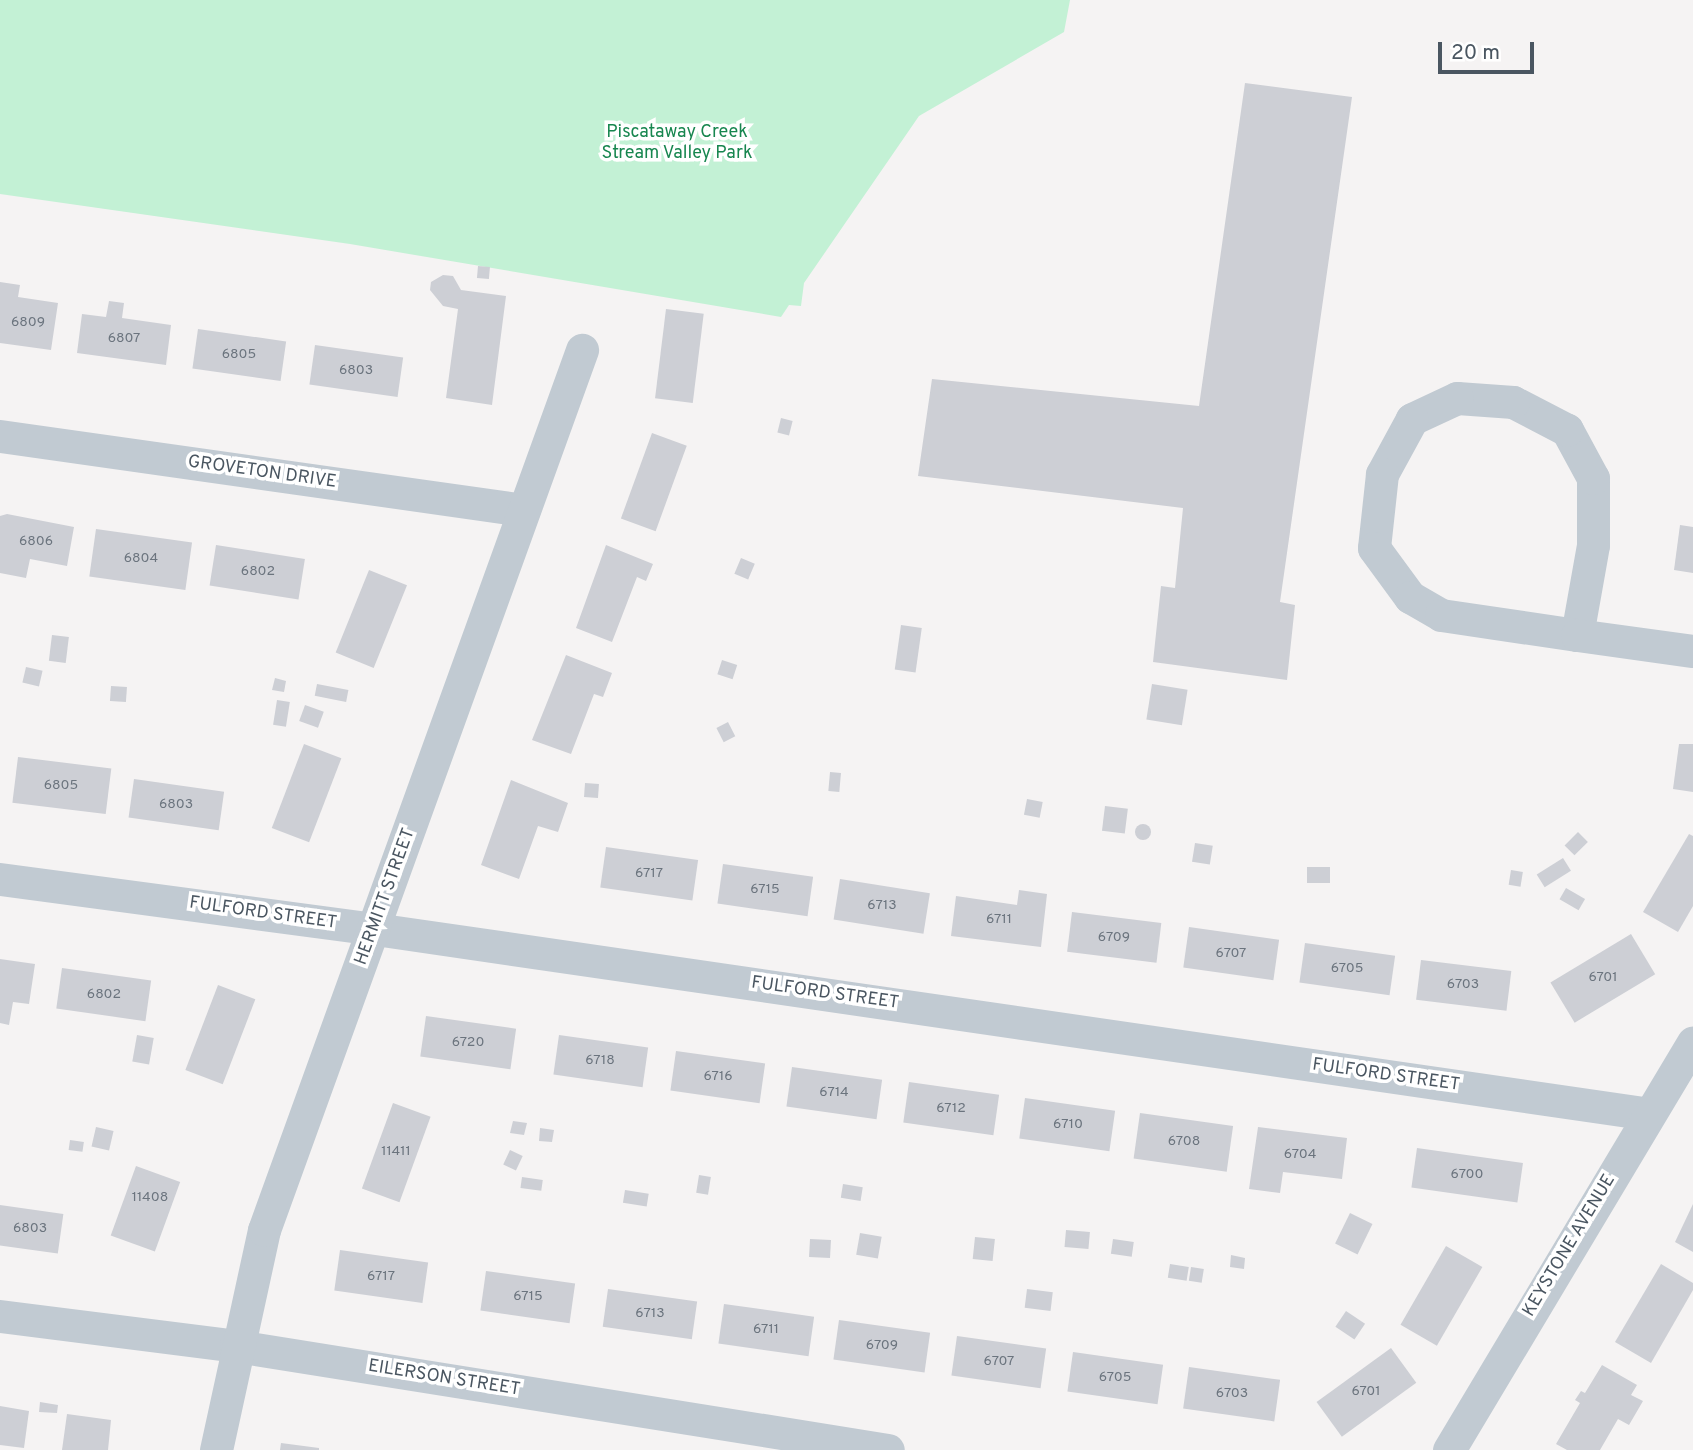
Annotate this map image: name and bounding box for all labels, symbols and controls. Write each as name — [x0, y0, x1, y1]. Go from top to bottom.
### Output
scale bar — [1441, 28, 1537, 72]
text: 20 m — [1451, 40, 1500, 67]
park label: Piscataway Creek Stream Valley Park — [601, 123, 753, 166]
house number: 6809 — [11, 315, 45, 331]
house number: 6807 — [108, 331, 140, 347]
house number: 6805 — [222, 347, 256, 363]
house number: 6803 — [339, 363, 373, 379]
street label: GROVETON DRIVE — [186, 452, 338, 494]
house number: 6806 — [19, 534, 53, 550]
house number: 6804 — [124, 551, 158, 567]
house number: 6802 — [241, 564, 275, 580]
house number: 6805 — [44, 778, 78, 794]
house number: 6803 — [159, 797, 193, 813]
street label: HERMITT STREET — [351, 825, 421, 969]
house number: 6717 — [635, 866, 663, 882]
house number: 6715 — [750, 882, 780, 898]
street label: FULFORD STREET — [188, 893, 338, 935]
house number: 6713 — [867, 898, 897, 914]
house number: 6711 — [986, 912, 1012, 928]
house number: 6709 — [1098, 930, 1130, 946]
house number: 6707 — [1216, 946, 1246, 962]
house number: 6705 — [1331, 961, 1363, 977]
house number: 6701 — [1588, 970, 1618, 986]
street label: FULFORD STREET — [750, 973, 900, 1015]
house number: 6703 — [1447, 977, 1479, 993]
house number: 6802 — [87, 987, 121, 1003]
house number: 6720 — [452, 1035, 484, 1051]
house number: 6718 — [585, 1053, 615, 1069]
street label: FULFORD STREET — [1311, 1055, 1461, 1097]
house number: 6716 — [703, 1069, 733, 1085]
house number: 6714 — [819, 1085, 849, 1101]
house number: 6712 — [936, 1101, 966, 1117]
house number: 6710 — [1053, 1117, 1083, 1133]
house number: 6708 — [1168, 1134, 1200, 1150]
house number: 11411 — [381, 1144, 411, 1160]
house number: 6704 — [1284, 1147, 1316, 1163]
house number: 6700 — [1451, 1167, 1483, 1183]
street label: KEYSTONE AVENUE — [1519, 1171, 1621, 1321]
house number: 11408 — [132, 1190, 168, 1206]
house number: 6803 — [13, 1221, 47, 1237]
house number: 6717 — [367, 1269, 395, 1285]
house number: 6715 — [513, 1289, 543, 1305]
house number: 6713 — [635, 1306, 665, 1322]
house number: 6711 — [753, 1322, 779, 1338]
house number: 6709 — [866, 1338, 898, 1354]
house number: 6707 — [984, 1354, 1014, 1370]
street label: EILERSON STREET — [366, 1356, 522, 1402]
house number: 6705 — [1099, 1370, 1131, 1386]
house number: 6701 — [1351, 1384, 1381, 1400]
house number: 6703 — [1216, 1386, 1248, 1402]

